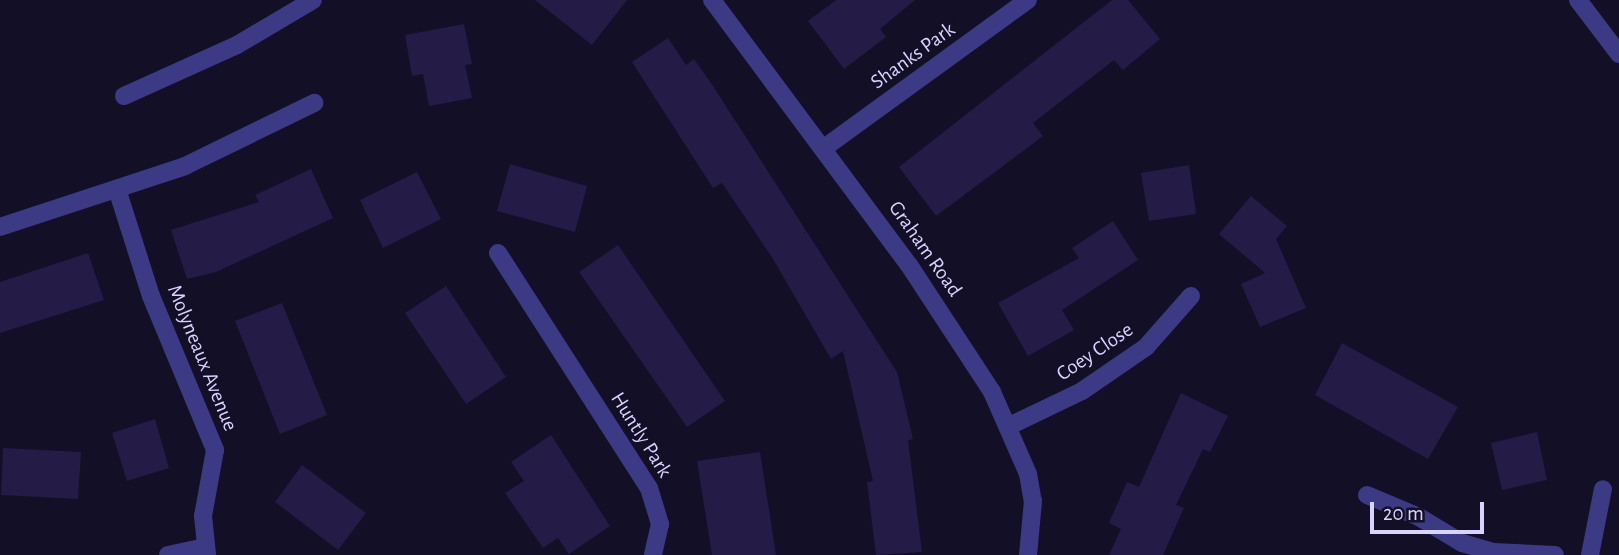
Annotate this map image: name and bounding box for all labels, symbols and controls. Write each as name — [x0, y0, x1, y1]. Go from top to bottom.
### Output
street label: Shanks Park — [866, 17, 960, 95]
street label: Graham Road — [883, 196, 967, 302]
street label: Molyneaux Avenue — [161, 281, 243, 435]
street label: Coey Close — [1052, 317, 1138, 387]
street label: Huntly Park — [605, 388, 677, 482]
scale bar — [1374, 489, 1488, 532]
text: 20 m — [1383, 503, 1424, 524]

